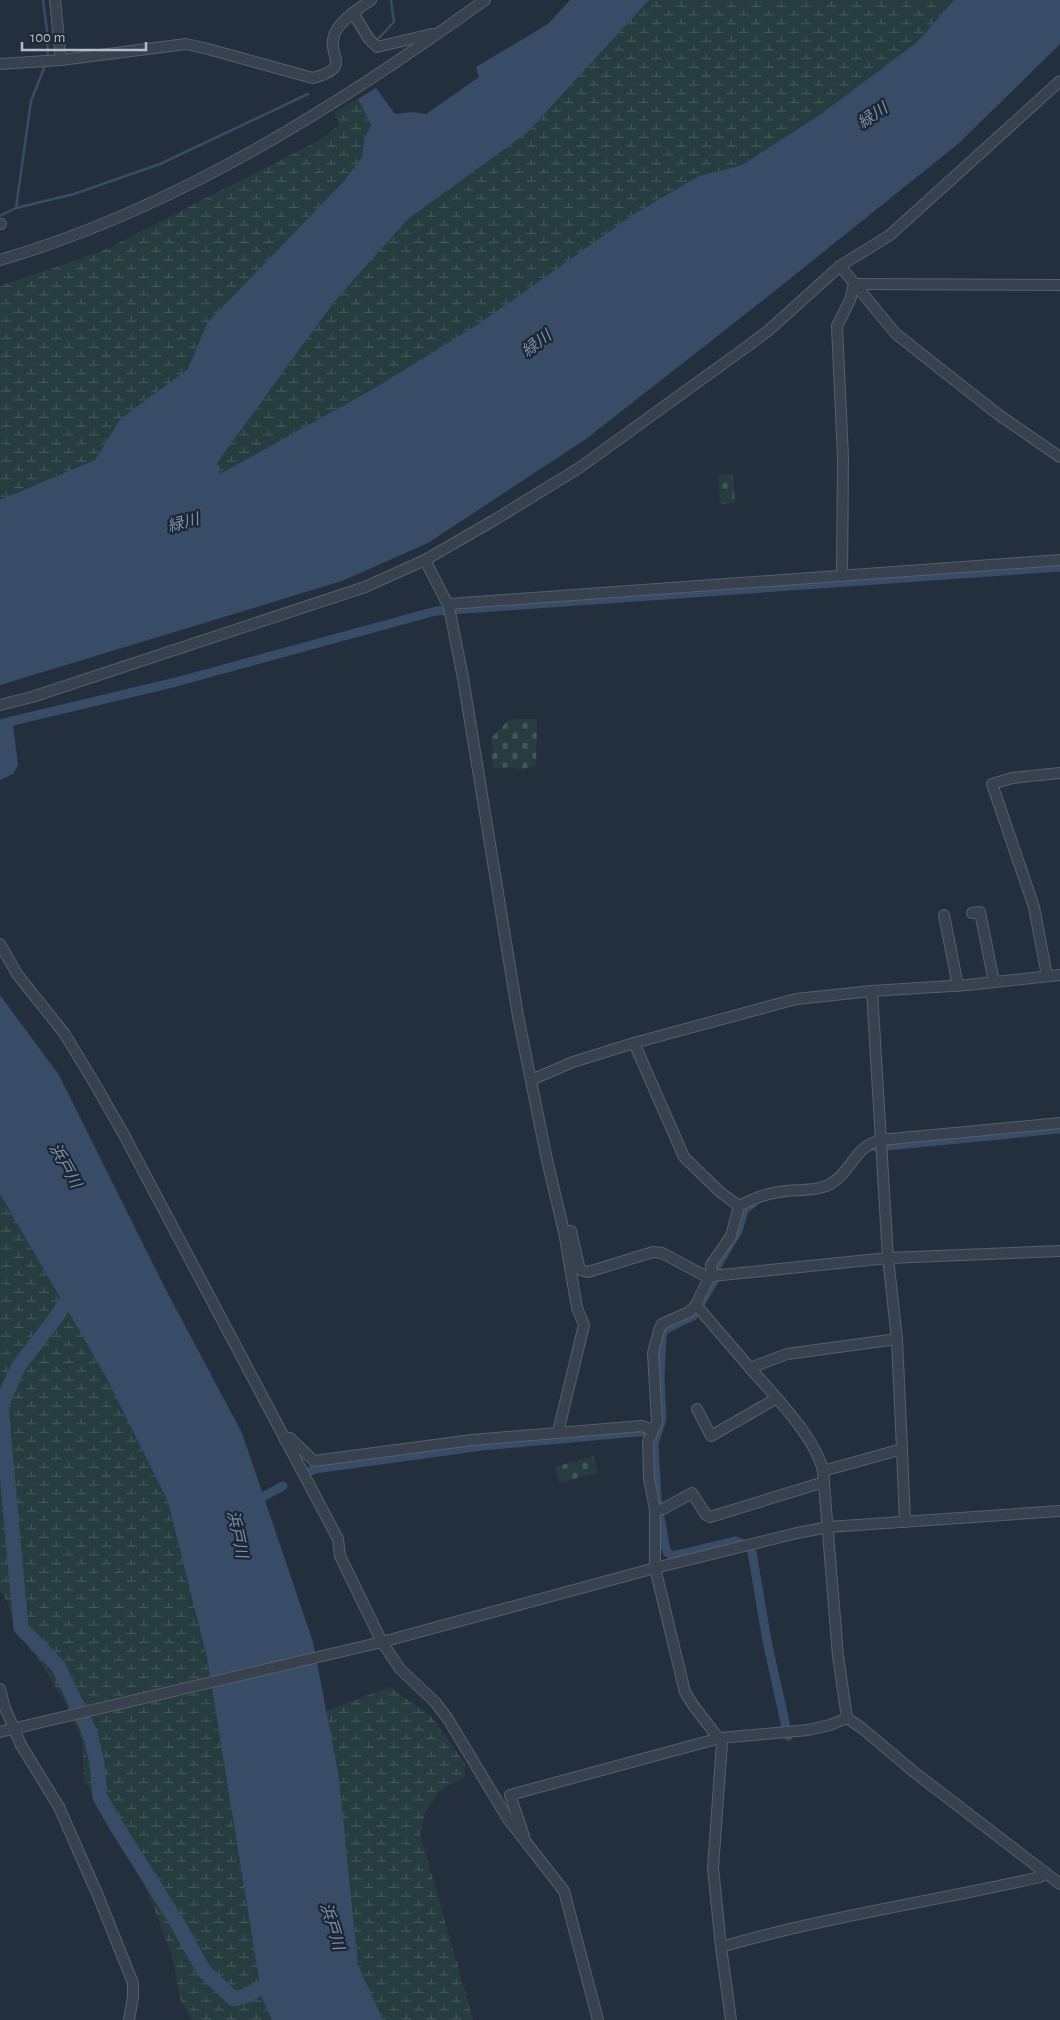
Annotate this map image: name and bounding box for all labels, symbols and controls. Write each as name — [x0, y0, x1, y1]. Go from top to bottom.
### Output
scale bar — [22, 20, 146, 52]
text: 100 m — [30, 30, 65, 45]
water label: 緑川 — [854, 98, 892, 132]
water label: 緑川 — [518, 326, 556, 360]
water label: 緑川 — [165, 510, 203, 535]
water label: 浜戸川 — [46, 1140, 86, 1192]
water label: 浜戸川 — [224, 1509, 251, 1561]
water label: 浜戸川 — [317, 1901, 348, 1953]

